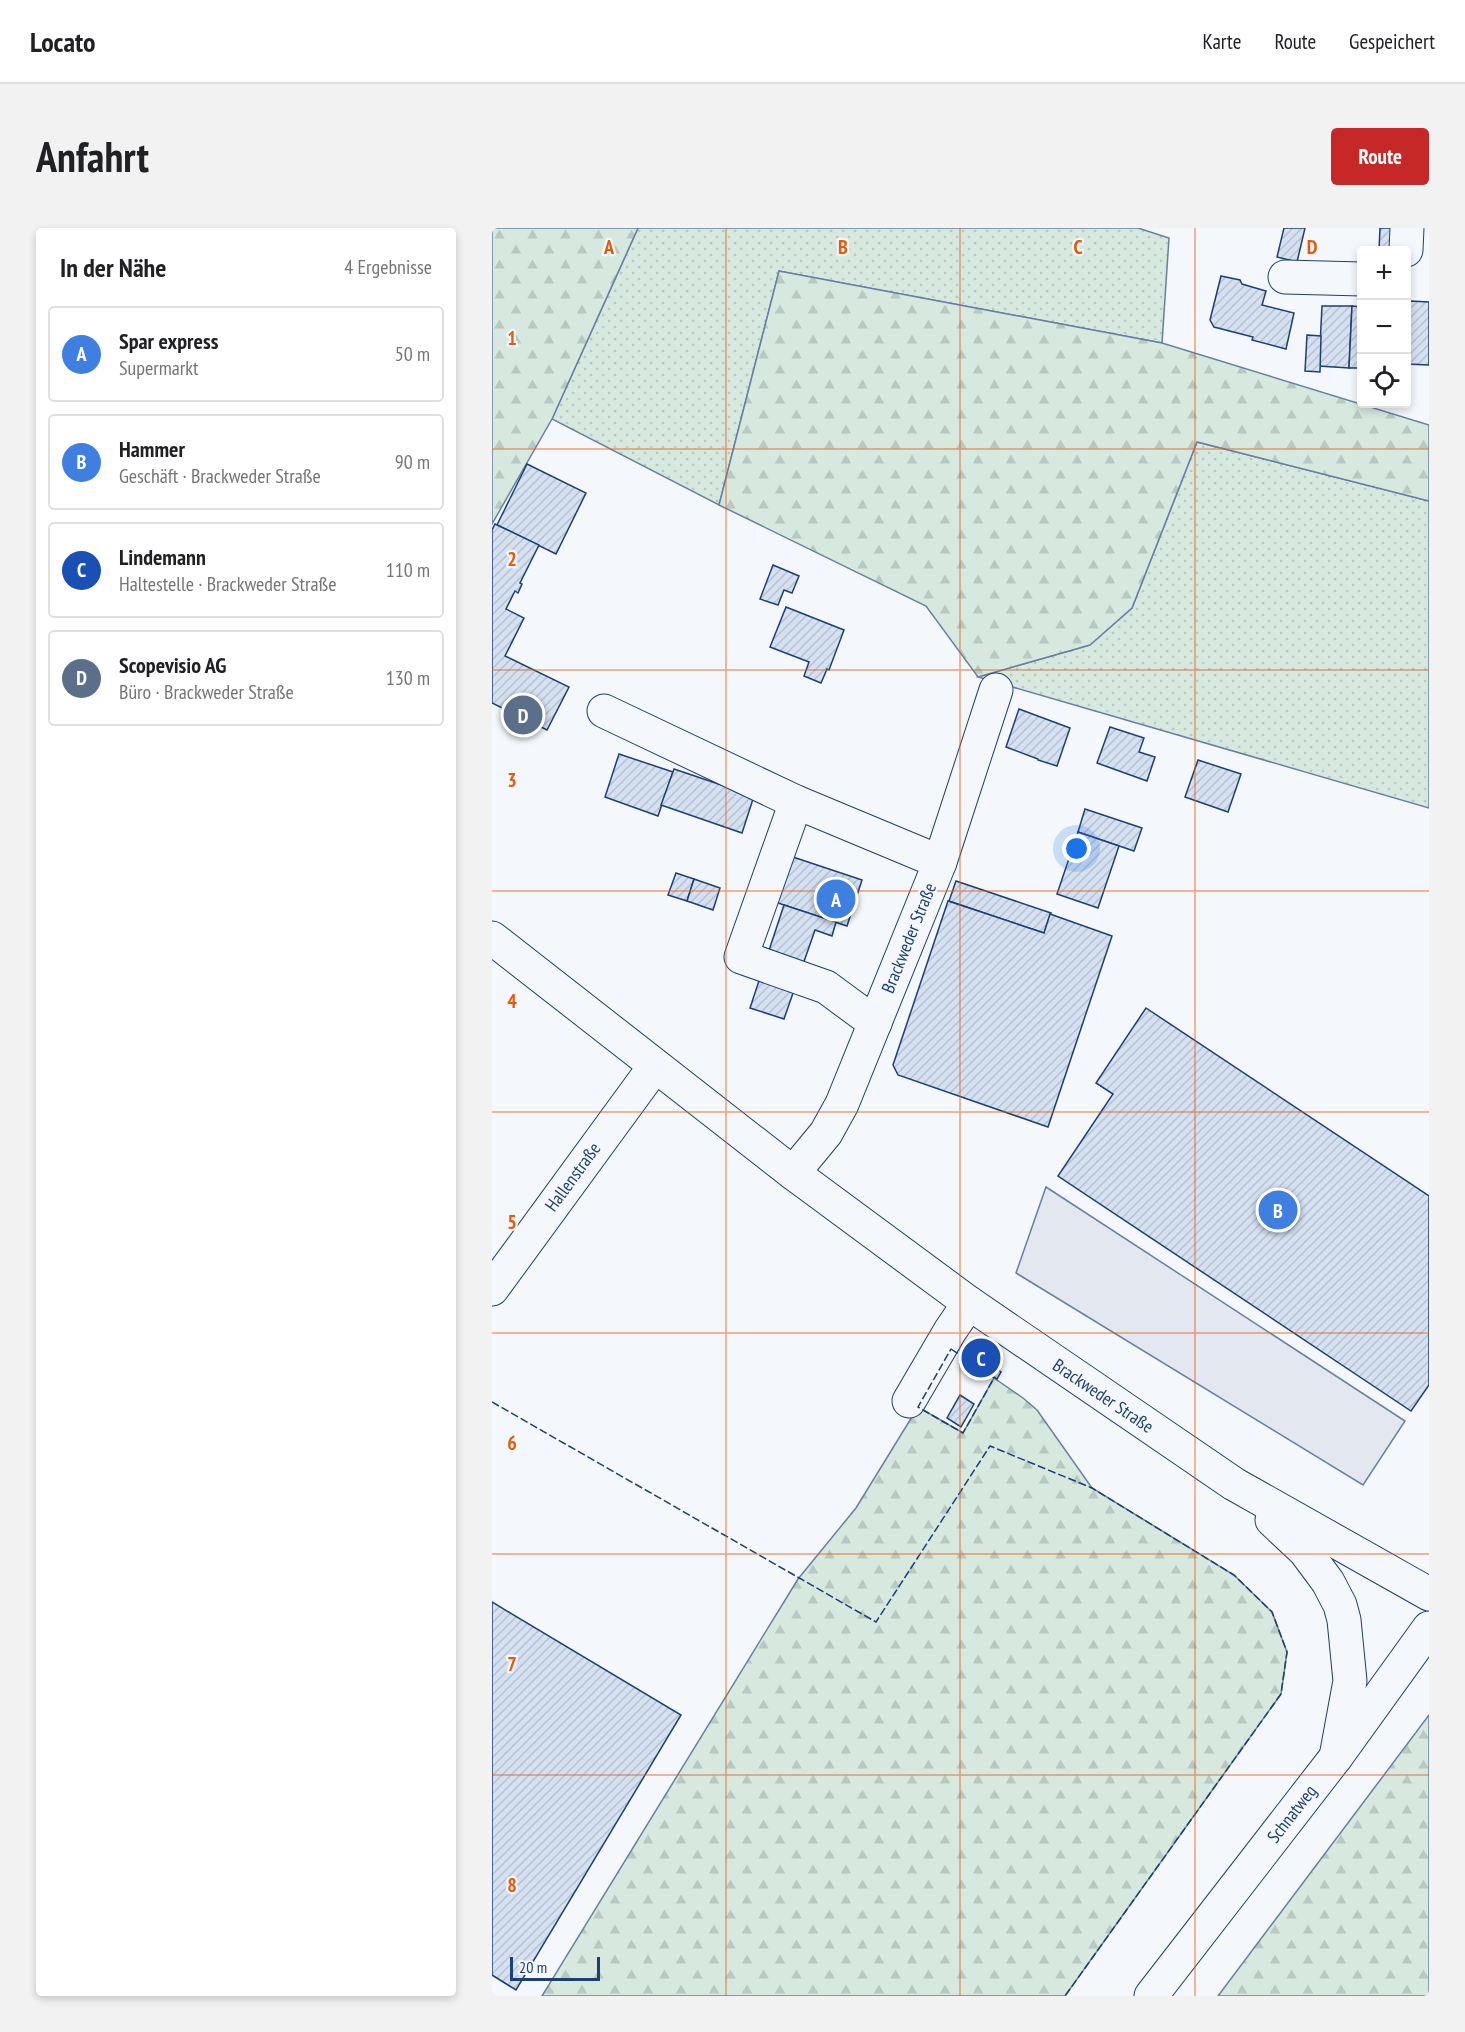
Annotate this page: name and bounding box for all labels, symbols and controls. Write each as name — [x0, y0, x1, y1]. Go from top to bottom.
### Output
text: Locato — [30, 23, 96, 60]
text: Karte — [1203, 28, 1241, 55]
text: Route — [1274, 28, 1316, 55]
text: Gespeichert — [1349, 28, 1435, 55]
button: Route — [1331, 128, 1429, 185]
text: Anfahrt — [36, 129, 149, 184]
text: A — [603, 234, 615, 260]
text: B — [838, 234, 848, 260]
text: C — [1073, 234, 1083, 260]
text: D — [1307, 234, 1318, 260]
map controls — [1357, 246, 1411, 408]
button: + — [1357, 246, 1411, 300]
text: In der Nähe — [60, 251, 166, 284]
text: 4 Ergebnisse — [344, 254, 432, 280]
button: − — [1357, 300, 1411, 354]
text: 1 — [507, 325, 517, 351]
text: Spar express — [119, 327, 218, 355]
text: A — [76, 341, 87, 367]
text: 50 m — [395, 341, 430, 367]
button: locate — [1357, 354, 1411, 408]
text: Supermarkt — [119, 355, 198, 381]
text: Hammer — [119, 435, 185, 463]
text: B — [77, 449, 86, 475]
text: 90 m — [395, 449, 430, 475]
text: Geschäft · Brackweder Straße — [119, 463, 321, 489]
text: Lindemann — [119, 543, 206, 571]
text: 2 — [507, 546, 517, 572]
text: C — [77, 557, 86, 583]
text: 110 m — [386, 557, 430, 583]
text: Haltestelle · Brackweder Straße — [119, 571, 337, 597]
text: Scopevisio AG — [119, 651, 226, 679]
text: D — [76, 665, 87, 691]
text: 130 m — [386, 665, 430, 691]
text: Büro · Brackweder Straße — [119, 679, 294, 705]
pin: D — [504, 692, 543, 738]
text: 3 — [507, 767, 517, 793]
your location — [1062, 834, 1091, 863]
pin: A — [816, 876, 856, 922]
street label: Brackweder Straße — [876, 879, 941, 996]
text: 4 — [507, 988, 517, 1014]
street label: Hallenstraße — [540, 1138, 605, 1216]
pin: B — [1258, 1188, 1298, 1232]
text: 5 — [507, 1209, 517, 1235]
pin: C — [962, 1336, 1000, 1380]
street label: Brackweder Straße — [1048, 1353, 1158, 1438]
text: 6 — [507, 1430, 517, 1456]
text: 7 — [507, 1651, 517, 1677]
street label: Schnatweg — [1262, 1780, 1321, 1847]
text: 8 — [507, 1872, 517, 1898]
scale bar — [510, 1954, 600, 1982]
text: 20 m — [519, 1957, 547, 1977]

